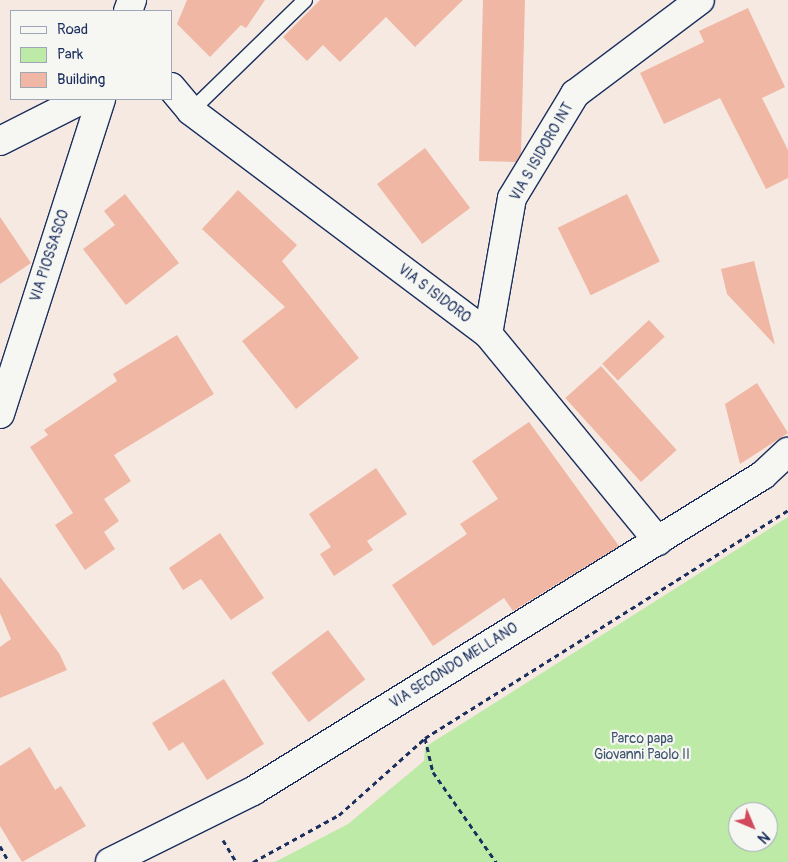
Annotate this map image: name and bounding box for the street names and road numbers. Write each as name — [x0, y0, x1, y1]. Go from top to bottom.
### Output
street label: VIA S ISIDORO INT — [507, 100, 577, 204]
street label: VIA PIOSSASCO — [27, 208, 73, 304]
street label: VIA S ISIDORO — [394, 261, 474, 327]
street label: VIA SECONDO MELLANO — [387, 620, 521, 712]

